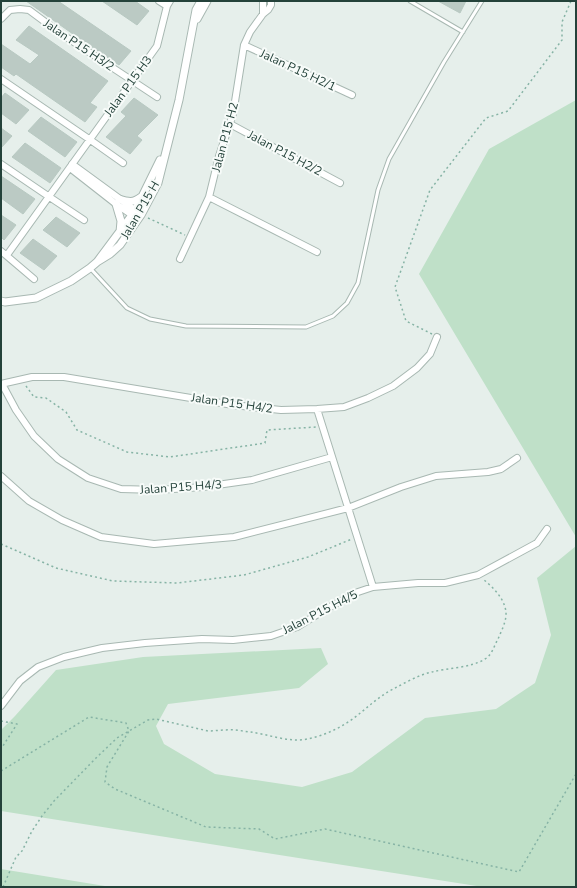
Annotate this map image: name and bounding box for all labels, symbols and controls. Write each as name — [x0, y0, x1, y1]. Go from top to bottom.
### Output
street label: Jalan P15 H3/2 — [40, 15, 117, 75]
street label: Jalan P15 H2/1 — [257, 45, 339, 95]
street label: Jalan P15 H3 — [100, 52, 155, 120]
street label: Jalan P15 H2 — [208, 100, 242, 175]
street label: Jalan P15 H2/2 — [244, 126, 325, 179]
street label: Jalan P15 H — [117, 178, 163, 243]
street label: Jalan P15 H4/2 — [189, 389, 274, 417]
street label: Jalan P15 H4/3 — [139, 476, 222, 498]
street label: Jalan P15 H4/5 — [279, 586, 360, 638]

